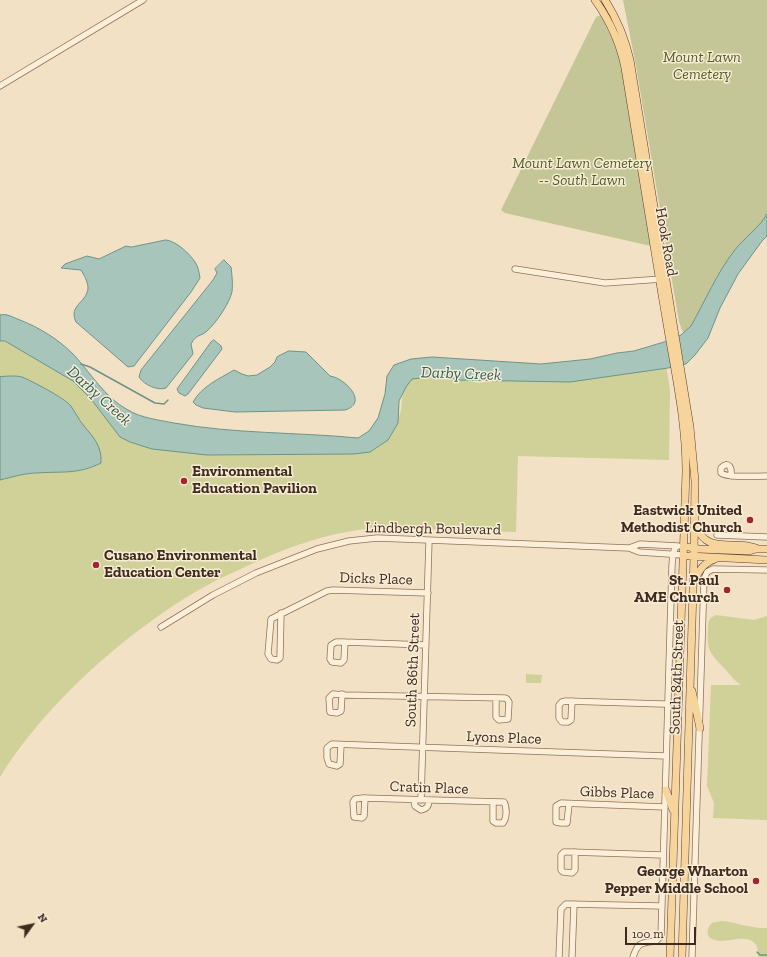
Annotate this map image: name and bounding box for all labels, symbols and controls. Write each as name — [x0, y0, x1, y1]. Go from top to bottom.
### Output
park label: Mount Lawn Cemetery — [663, 49, 741, 84]
park label: Mount Lawn Cemetery -- South Lawn — [512, 155, 652, 190]
street label: Hook Road — [651, 206, 681, 278]
water label: Darby Creek — [63, 362, 135, 430]
water label: Darby Creek — [421, 363, 501, 385]
place label: Environmental Education Pavilion — [192, 463, 317, 498]
marker: Environmental Education Pavilion — [179, 476, 189, 486]
place label: Eastwick United Methodist Church — [621, 502, 742, 537]
marker: Eastwick United Methodist Church — [745, 515, 755, 525]
street label: Lindbergh Boulevard — [365, 519, 501, 539]
place label: Cusano Environmental Education Center — [104, 547, 257, 582]
marker: Cusano Environmental Education Center — [91, 560, 101, 570]
street label: Dicks Place — [339, 569, 413, 589]
place label: St. Paul AME Church — [634, 572, 719, 607]
marker: St. Paul AME Church — [722, 585, 732, 595]
street label: South 86th Street — [402, 613, 424, 727]
street label: South 84th Street — [666, 619, 688, 735]
street label: Lyons Place — [466, 728, 542, 748]
street label: Cratin Place — [389, 778, 469, 798]
street label: Gibbs Place — [580, 783, 654, 803]
place label: George Wharton Pepper Middle School — [605, 863, 748, 898]
marker: George Wharton Pepper Middle School — [751, 876, 761, 886]
north arrow — [12, 905, 52, 945]
text: N — [35, 911, 50, 925]
scale bar — [627, 919, 698, 945]
text: 100 m — [632, 927, 664, 941]

